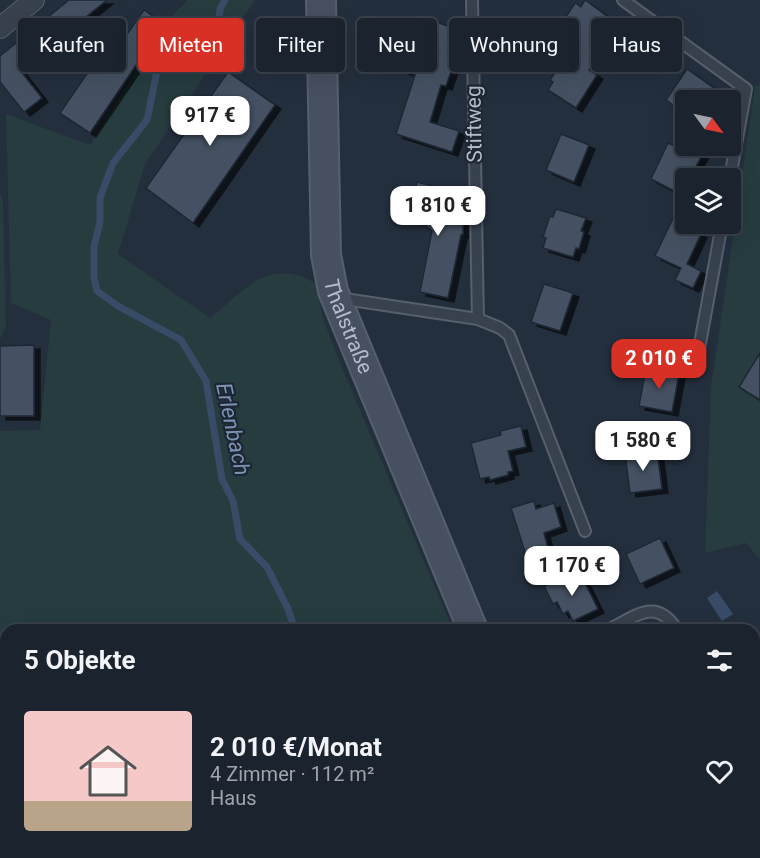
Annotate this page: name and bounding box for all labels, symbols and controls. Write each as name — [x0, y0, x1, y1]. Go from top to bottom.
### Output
chip: Kaufen — [18, 18, 126, 72]
chip: Mieten — [138, 18, 244, 72]
chip: Filter — [256, 18, 345, 72]
chip: Neu — [357, 18, 437, 72]
chip: Wohnung — [449, 18, 579, 72]
chip: Haus — [591, 18, 682, 72]
street label: Stiftweg — [461, 85, 487, 163]
north arrow — [675, 90, 741, 156]
map controls — [675, 90, 741, 234]
pin: 917 € — [168, 96, 252, 147]
text: 917 € — [185, 103, 235, 127]
button: layers — [675, 168, 741, 234]
pin: 1 810 € — [383, 186, 493, 237]
text: 1 810 € — [404, 193, 472, 217]
street label: Thalstraße — [319, 277, 378, 377]
pin: 2 010 € — [604, 339, 714, 390]
text: 2 010 € — [625, 346, 693, 370]
water label: Erlenbach — [211, 380, 255, 478]
pin: 1 580 € — [588, 421, 698, 472]
text: 1 580 € — [609, 428, 677, 452]
pin: 1 170 € — [517, 546, 627, 597]
text: 1 170 € — [538, 553, 606, 577]
icon: filters — [703, 644, 736, 677]
text: 5 Objekte — [24, 645, 135, 675]
text: 2 010 €/Monat — [210, 732, 382, 762]
icon: home — [72, 735, 144, 807]
icon: heart — [703, 755, 736, 788]
text: 4 Zimmer · 112 m² — [210, 762, 374, 786]
text: Haus — [210, 786, 257, 810]

